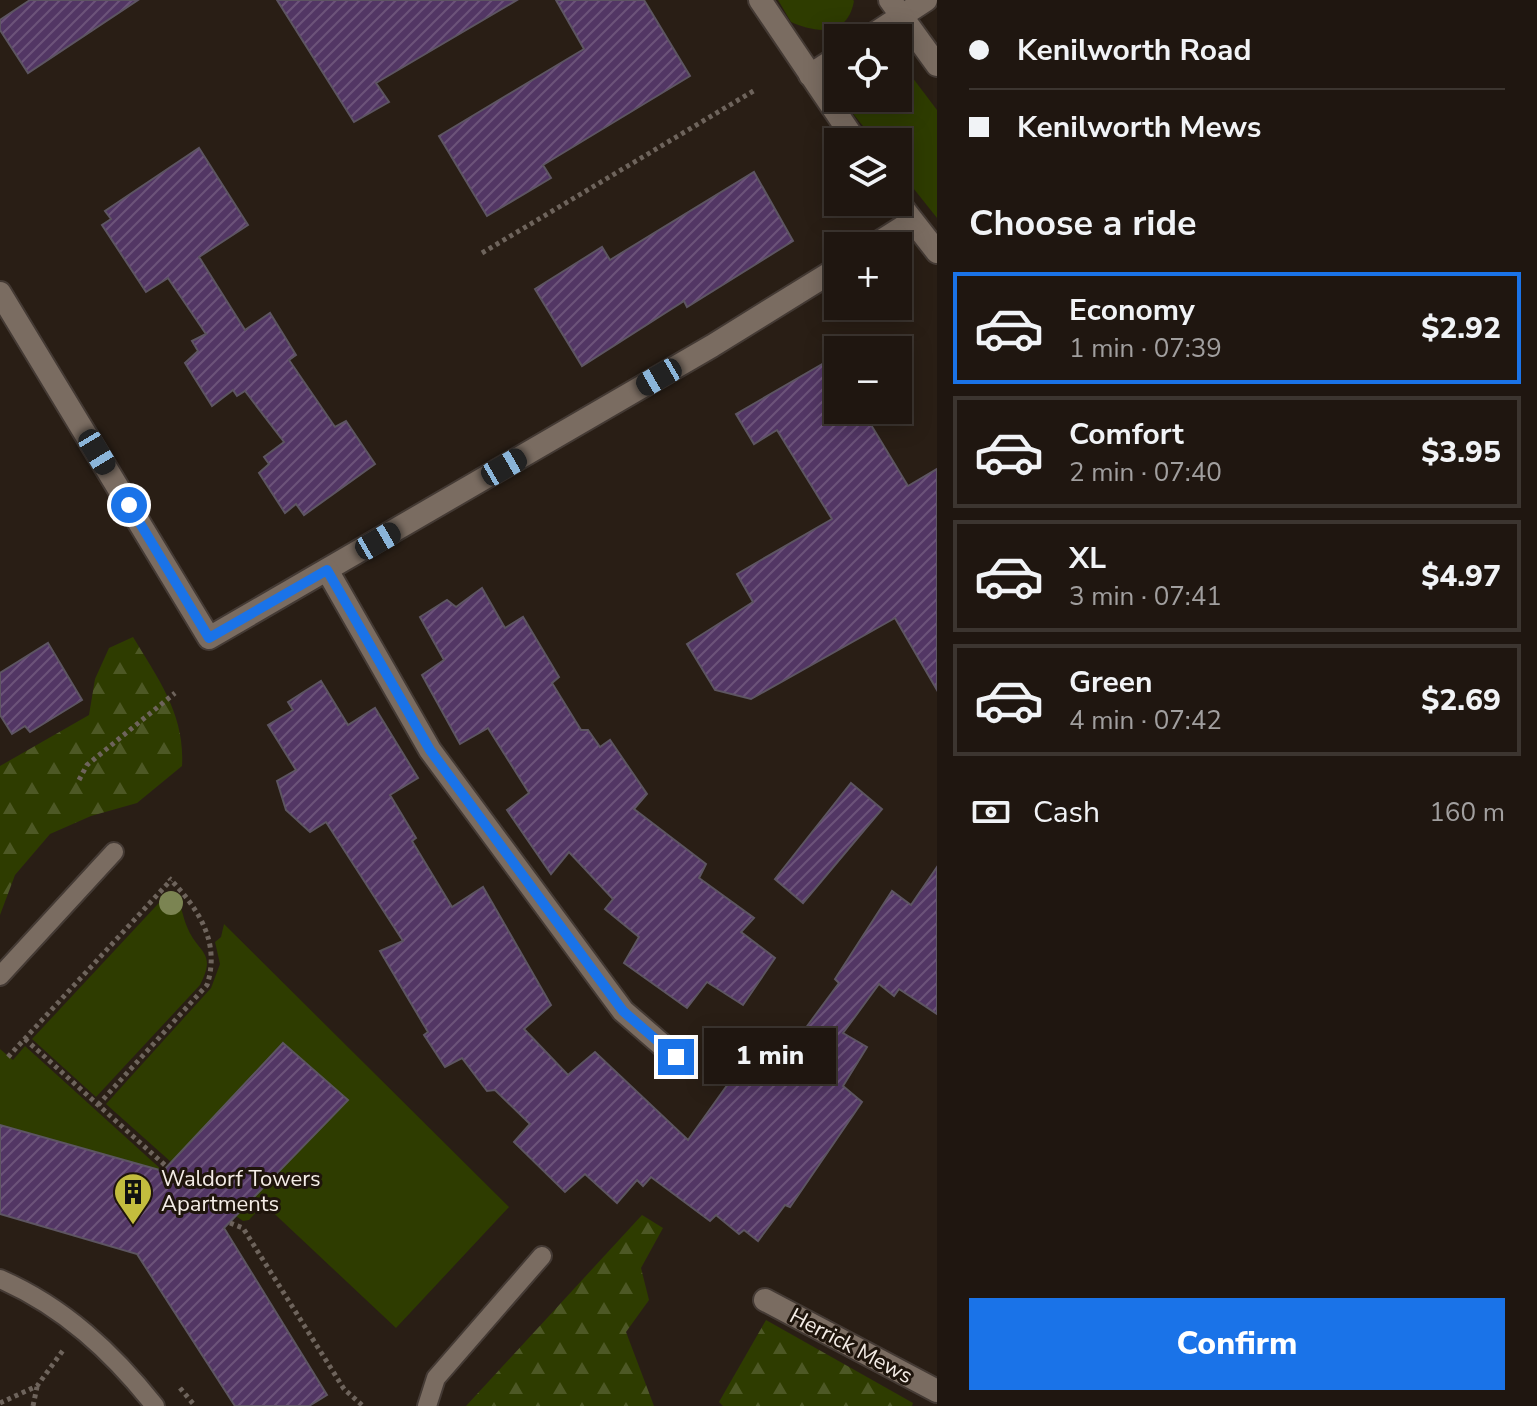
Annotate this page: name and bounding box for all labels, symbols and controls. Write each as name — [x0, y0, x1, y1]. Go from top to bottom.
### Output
map controls — [824, 24, 912, 424]
button: locate — [824, 24, 912, 112]
text: Kenilworth Road — [1017, 30, 1251, 71]
text: Kenilworth Mews — [1017, 107, 1262, 148]
button: layers — [824, 128, 912, 216]
text: Choose a ride — [969, 199, 1197, 248]
button: + — [824, 232, 912, 320]
text: Economy — [1069, 290, 1195, 331]
icon: car — [973, 292, 1045, 364]
text: $2.92 — [1421, 308, 1501, 349]
text: 1 min · 07:39 — [1069, 331, 1222, 366]
button: − — [824, 336, 912, 424]
car — [632, 355, 686, 399]
text: Comfort — [1069, 414, 1184, 455]
icon: car — [973, 416, 1045, 488]
car — [74, 425, 120, 479]
text: $3.95 — [1421, 432, 1501, 473]
car — [477, 445, 531, 489]
text: 2 min · 07:40 — [1069, 455, 1222, 490]
route start — [111, 487, 147, 523]
car — [351, 519, 405, 563]
text: XL — [1069, 538, 1106, 579]
icon: car — [973, 540, 1045, 612]
text: $4.97 — [1421, 556, 1501, 597]
text: 3 min · 07:41 — [1069, 579, 1222, 614]
text: Green — [1069, 662, 1153, 703]
icon: car — [973, 664, 1045, 736]
text: $2.69 — [1421, 680, 1501, 721]
text: 4 min · 07:42 — [1069, 703, 1222, 738]
icon: cash — [969, 790, 1013, 834]
text: Cash — [1033, 792, 1100, 833]
text: 160 m — [1429, 795, 1505, 830]
callout: 1 min — [704, 1029, 836, 1085]
text: 1 min — [736, 1038, 804, 1073]
route end — [658, 1039, 694, 1075]
place label: Waldorf Towers Apartments — [161, 1164, 321, 1219]
building icon: Waldorf Towers Apartments — [112, 1171, 154, 1226]
button: Confirm — [969, 1298, 1505, 1390]
street label: Herrick Mews — [784, 1301, 918, 1391]

